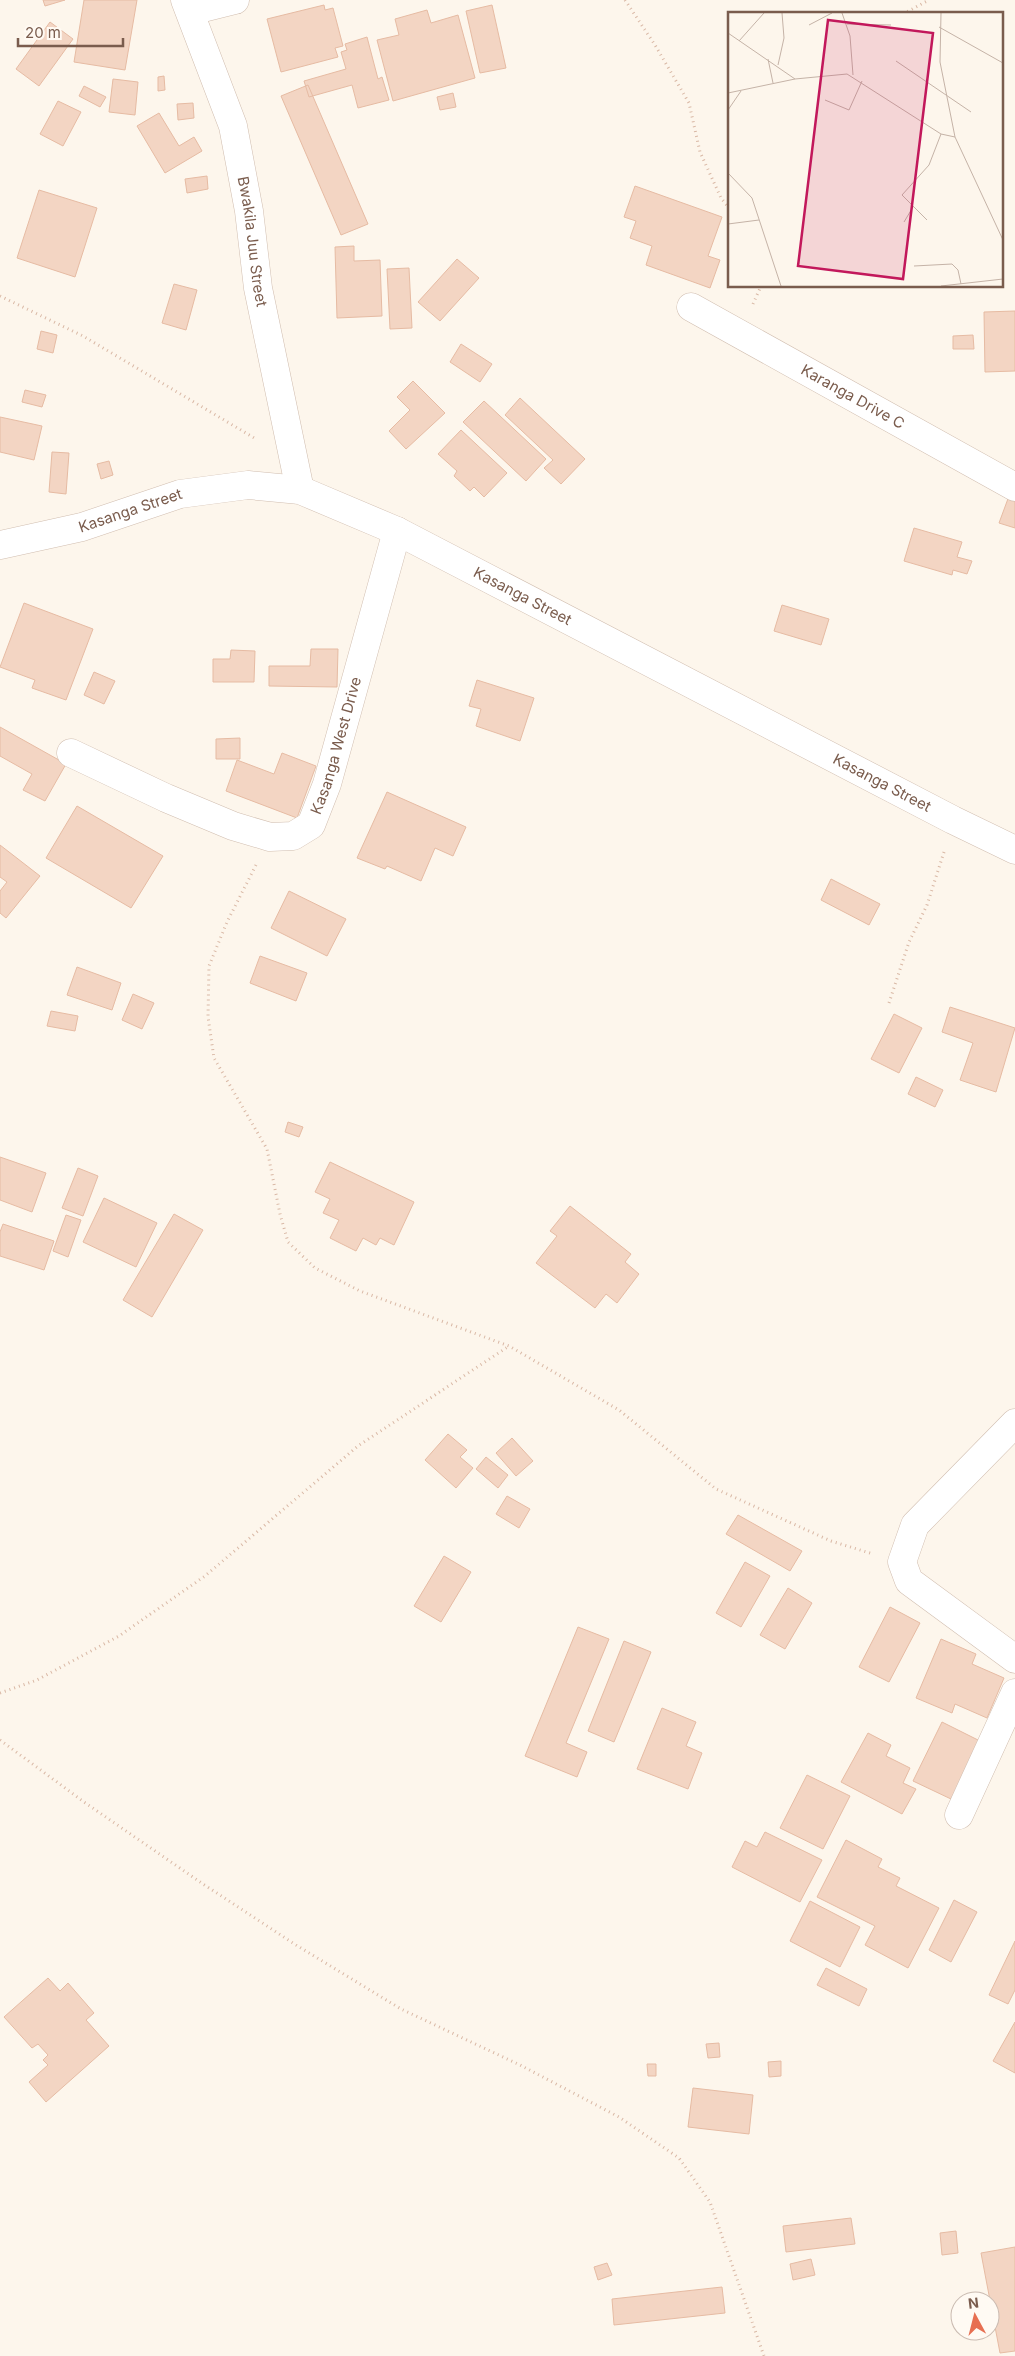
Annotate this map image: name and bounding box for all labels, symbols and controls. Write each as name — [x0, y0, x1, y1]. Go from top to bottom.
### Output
inset map — [728, 12, 1002, 288]
scale bar — [18, 15, 122, 47]
text: 20 m — [25, 23, 61, 42]
street label: Bwakila Juu Street — [234, 175, 272, 308]
street label: Karanga Drive C — [798, 360, 908, 433]
street label: Kasanga Street — [76, 484, 184, 536]
street label: Kasanga Street — [470, 562, 575, 629]
street label: Kasanga West Drive — [306, 674, 365, 817]
street label: Kasanga Street — [830, 749, 934, 816]
north arrow — [950, 2291, 1000, 2341]
text: N — [967, 2294, 980, 2312]

